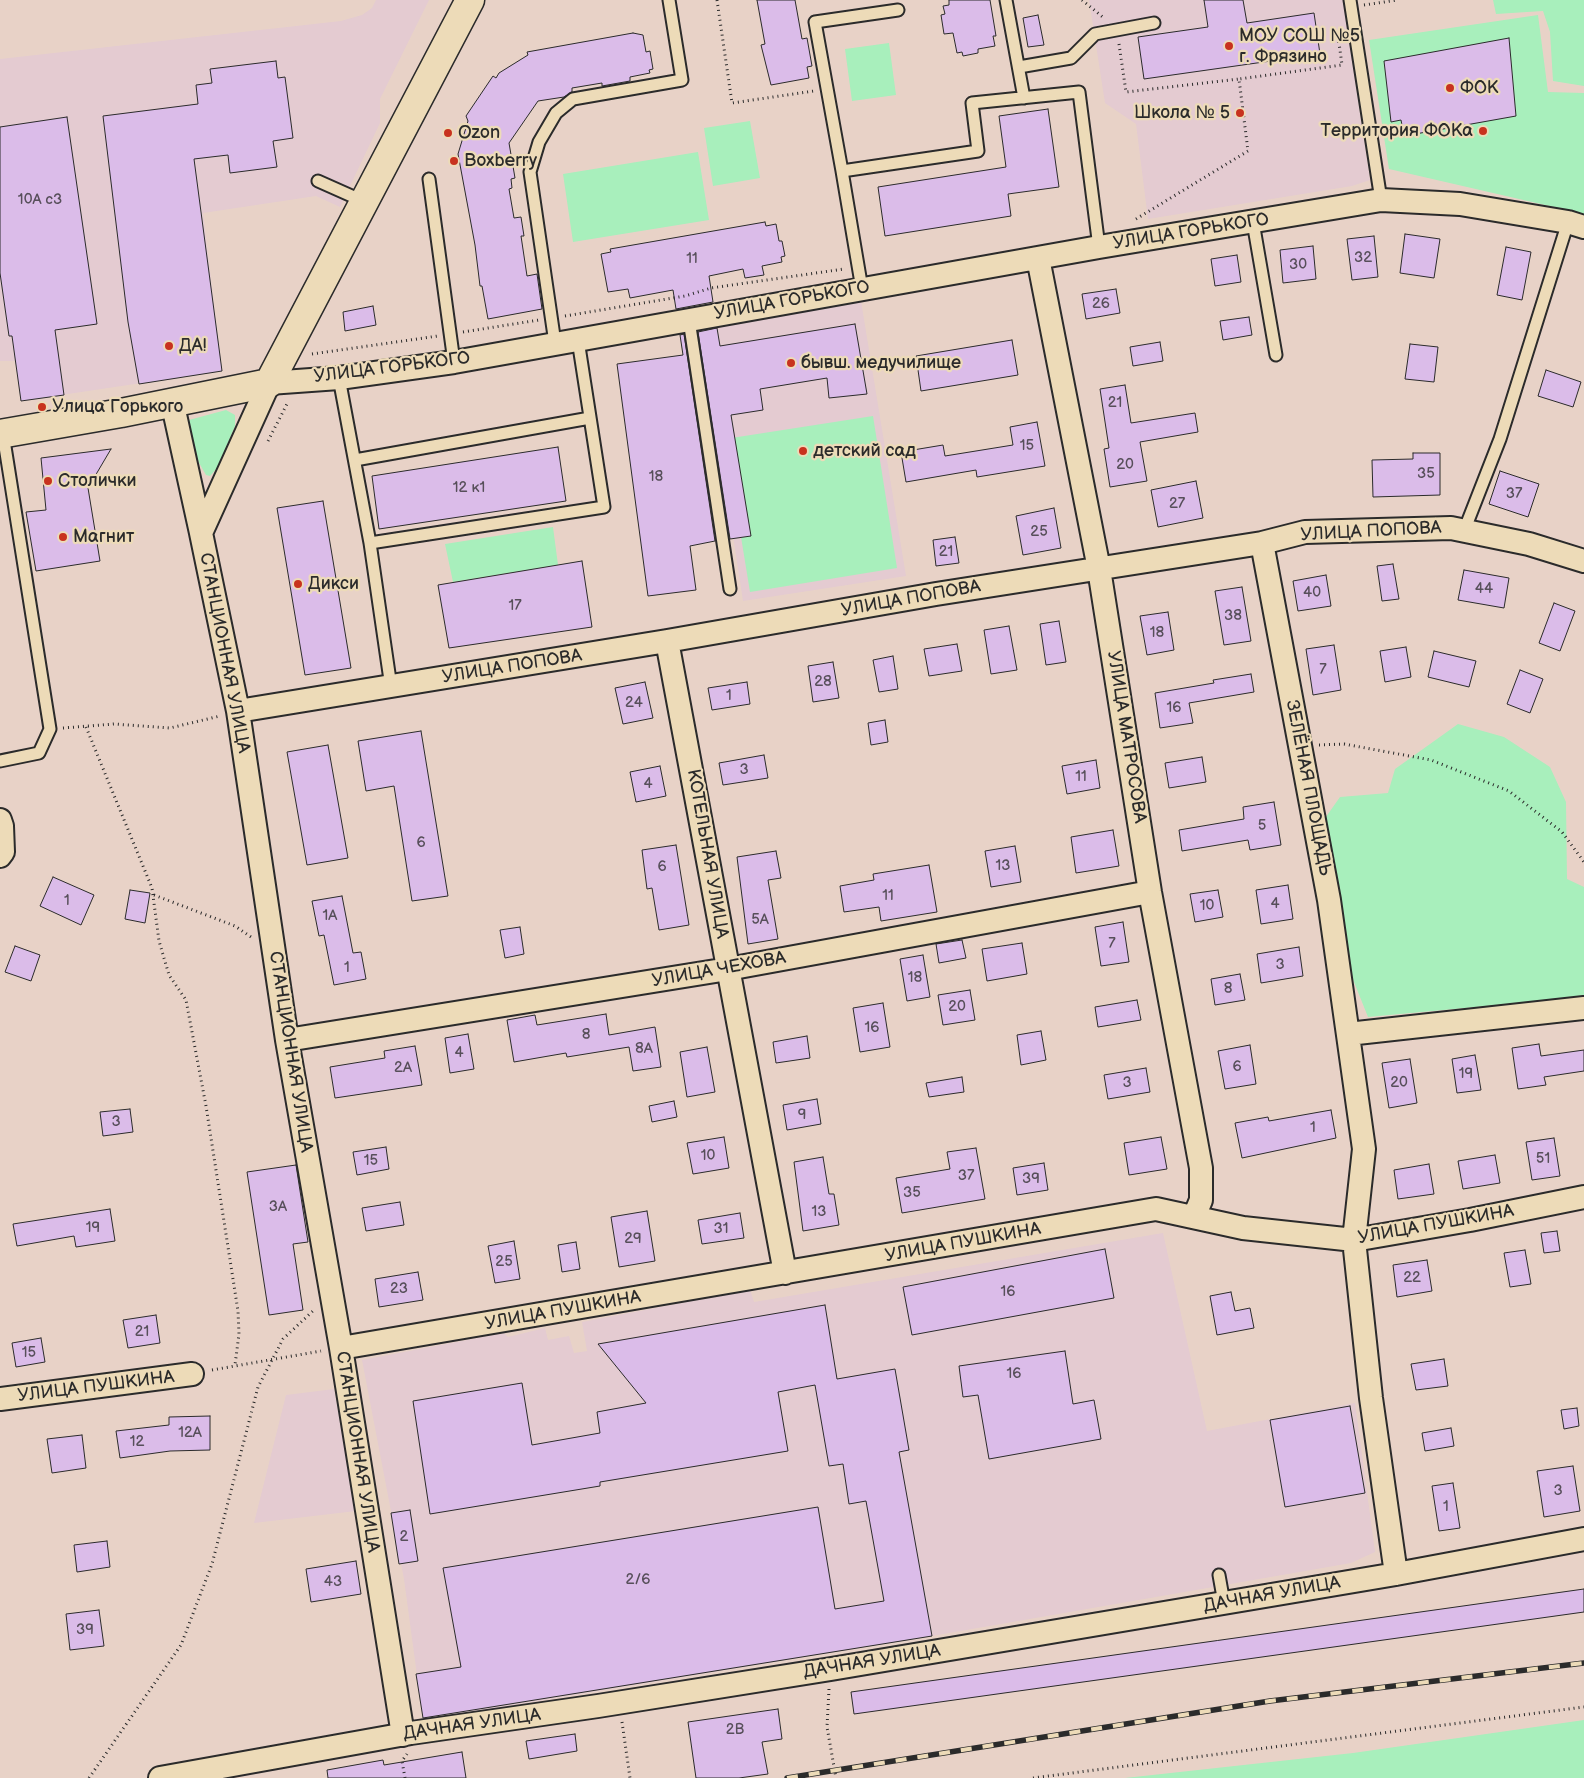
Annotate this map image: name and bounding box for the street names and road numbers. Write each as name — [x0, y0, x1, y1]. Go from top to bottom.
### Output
street label: УЛИЦА ГОРЬКОГО — [1112, 209, 1270, 255]
street label: УЛИЦА ГОРЬКОГО — [713, 277, 871, 325]
street label: УЛИЦА ГОРЬКОГО — [313, 348, 471, 388]
street label: УЛИЦА ПОПОВА — [1300, 518, 1442, 546]
street label: СТАНЦИОННАЯ УЛИЦА — [194, 551, 254, 755]
street label: УЛИЦА ПОПОВА — [840, 576, 982, 622]
street label: УЛИЦА ПОПОВА — [441, 645, 583, 689]
street label: УЛИЦА МАТРОСОВА — [1102, 649, 1150, 825]
street label: ЗЕЛЁНАЯ ПЛОЩАДЬ — [1280, 698, 1336, 878]
street label: КОТЕЛЬНАЯ УЛИЦА — [681, 768, 733, 940]
street label: УЛИЦА ЧЕХОВА — [650, 948, 788, 992]
street label: СТАНЦИОННАЯ УЛИЦА — [263, 950, 317, 1154]
street label: УЛИЦА ПУШКИНА — [1356, 1201, 1516, 1249]
street label: УЛИЦА ПУШКИНА — [883, 1219, 1043, 1267]
street label: УЛИЦА ПУШКИНА — [483, 1287, 643, 1335]
street label: СТАНЦИОННАЯ УЛИЦА — [330, 1350, 384, 1554]
street label: УЛИЦА ПУШКИНА — [16, 1367, 176, 1407]
street label: ДАЧНАЯ УЛИЦА — [1202, 1572, 1342, 1618]
street label: ДАЧНАЯ УЛИЦА — [802, 1640, 942, 1684]
street label: ДАЧНАЯ УЛИЦА — [402, 1705, 542, 1745]

